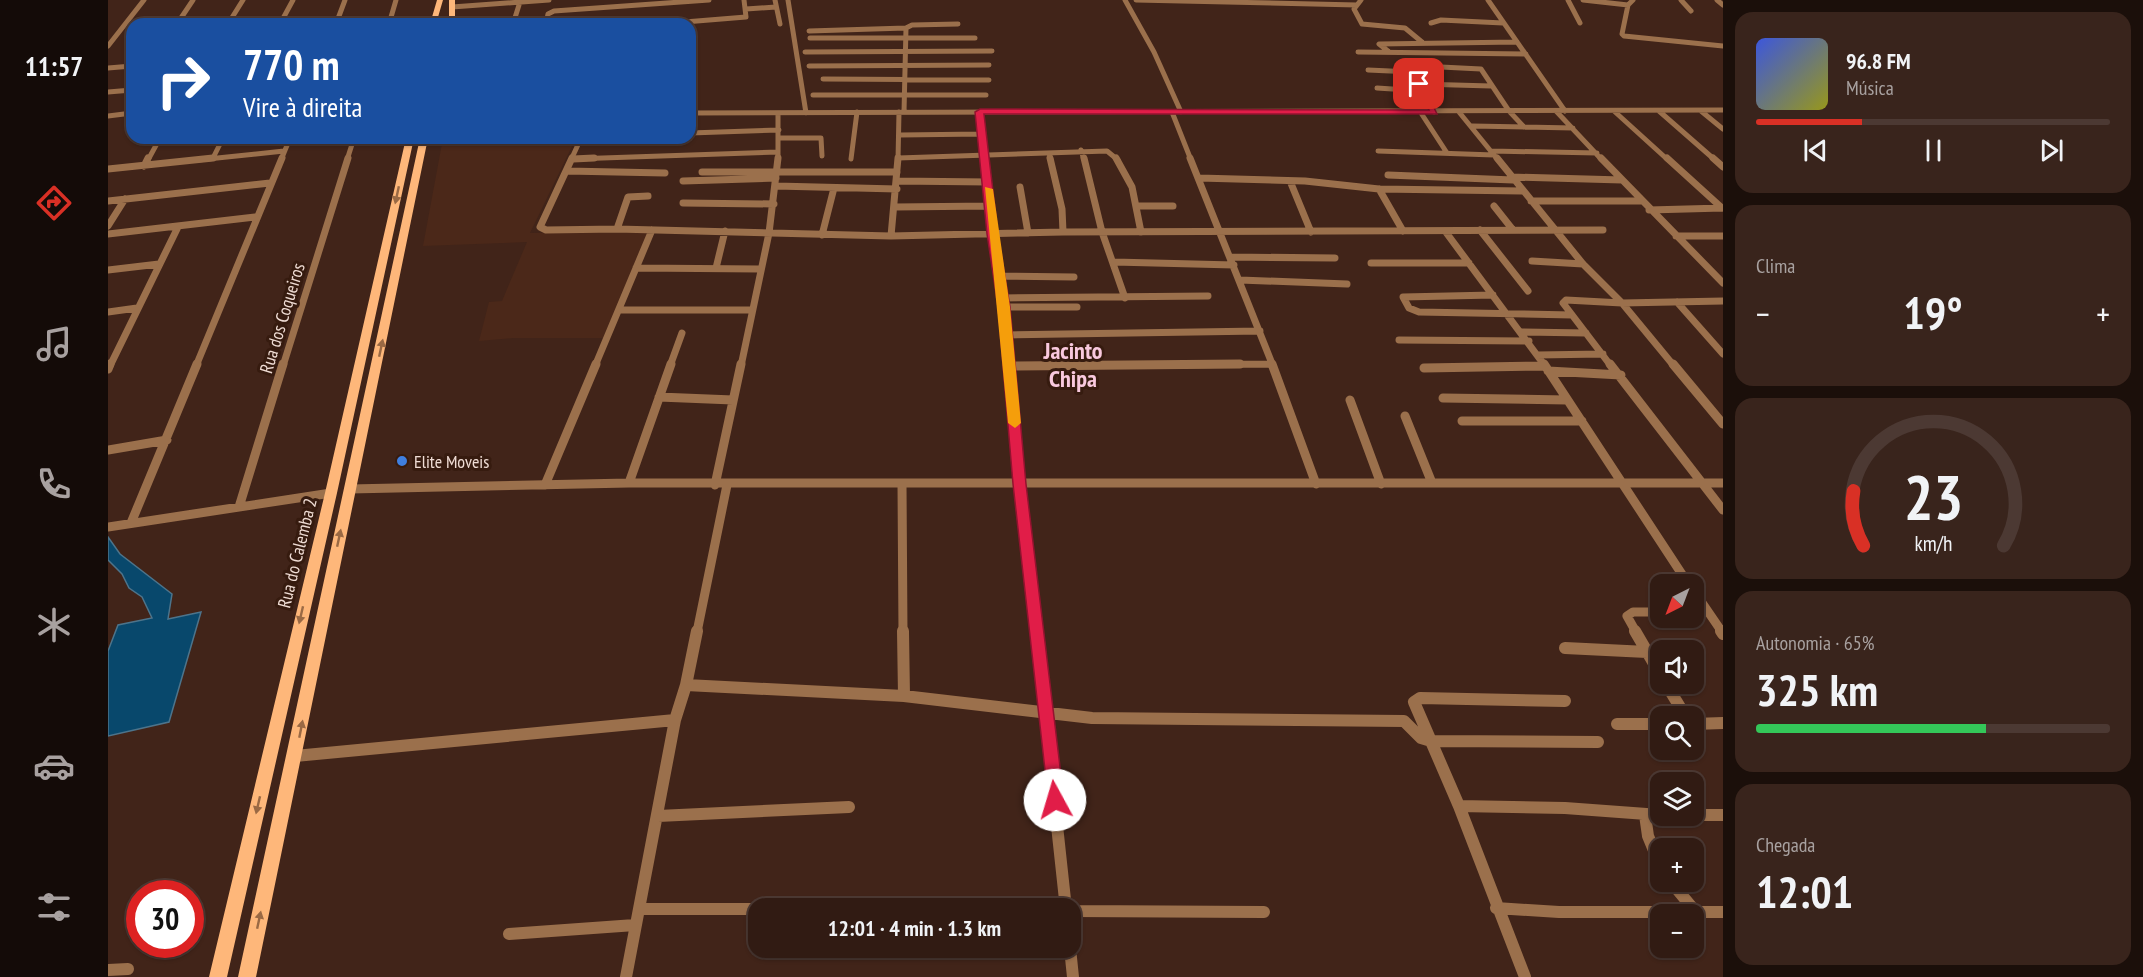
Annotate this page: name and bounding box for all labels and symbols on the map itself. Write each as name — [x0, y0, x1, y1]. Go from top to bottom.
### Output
pin — [1393, 58, 1444, 109]
one-way arrow — [392, 186, 401, 205]
street label: Rua dos Coqueiros — [254, 260, 310, 376]
district label: Jacinto Chipa — [1042, 335, 1103, 394]
one-way arrow — [377, 338, 386, 357]
place label: Elite Moveis — [414, 450, 489, 473]
marker: Elite Moveis — [395, 454, 409, 468]
street label: Rua do Calemba 2 — [272, 496, 322, 610]
one-way arrow — [335, 528, 344, 547]
north arrow — [1650, 574, 1704, 628]
one-way arrow — [296, 606, 306, 624]
one-way arrow — [296, 720, 306, 739]
position arrow — [1023, 768, 1087, 832]
one-way arrow — [252, 796, 262, 815]
speed limit sign: 30 — [126, 880, 204, 958]
one-way arrow — [254, 910, 264, 929]

